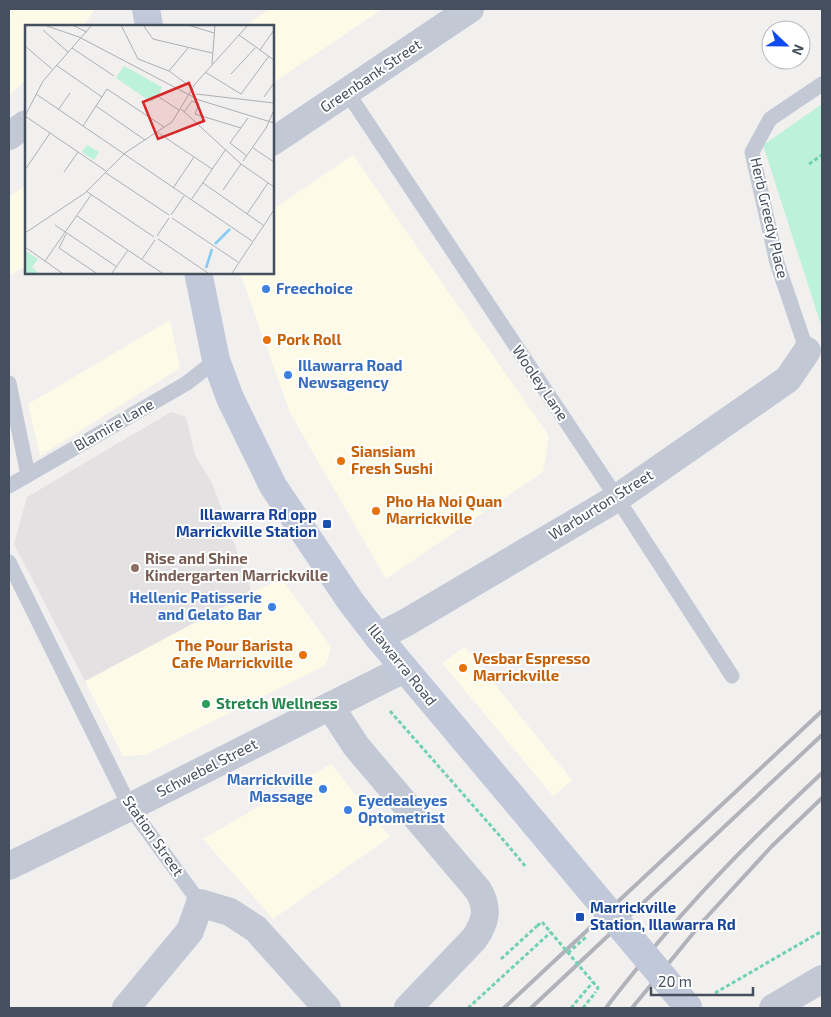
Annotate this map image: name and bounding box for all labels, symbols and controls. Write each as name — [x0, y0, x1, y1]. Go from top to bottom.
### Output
north arrow — [761, 20, 811, 70]
inset map — [25, 25, 274, 274]
street label: Greenbank Street — [316, 35, 425, 116]
text: N — [789, 42, 808, 58]
street label: Herb Greedy Place — [747, 155, 793, 280]
place label: Freechoice — [276, 279, 353, 297]
marker: Freechoice — [260, 283, 272, 295]
place label: Pork Roll — [277, 330, 341, 348]
marker: Pork Roll — [261, 334, 273, 346]
street label: Wooley Lane — [509, 341, 573, 424]
place label: Illawarra Road Newsagency — [298, 356, 403, 392]
marker: Illawarra Road Newsagency — [282, 369, 294, 381]
street label: Blamire Lane — [71, 394, 156, 454]
place label: Siansiam Fresh Sushi — [351, 442, 433, 477]
marker: Siansiam Fresh Sushi — [335, 455, 347, 467]
street label: Warburton Street — [545, 465, 656, 543]
place label: Pho Ha Noi Quan Marrickville — [386, 492, 502, 527]
place label: Illawarra Rd opp Marrickville Station — [176, 505, 317, 540]
marker: Pho Ha Noi Quan Marrickville — [370, 505, 382, 517]
marker: Illawarra Rd opp Marrickville Station — [321, 518, 333, 530]
place label: Rise and Shine Kindergarten Marrickville — [145, 549, 328, 584]
marker: Rise and Shine Kindergarten Marrickville — [129, 562, 141, 574]
place label: Hellenic Patisserie and Gelato Bar — [129, 588, 263, 623]
marker: Hellenic Patisserie and Gelato Bar — [266, 601, 278, 613]
street label: Illawarra Road — [364, 620, 441, 709]
place label: The Pour Barista Cafe Marrickville — [172, 636, 293, 671]
marker: The Pour Barista Cafe Marrickville — [297, 649, 309, 661]
place label: Vesbar Espresso Marrickville — [473, 649, 591, 684]
marker: Vesbar Espresso Marrickville — [457, 662, 469, 674]
place label: Stretch Wellness — [216, 694, 338, 712]
marker: Stretch Wellness — [200, 698, 212, 710]
street label: Schwebel Street — [153, 734, 260, 800]
place label: Marrickville Massage — [227, 770, 313, 805]
marker: Marrickville Massage — [317, 783, 329, 795]
place label: Eyedealeyes Optometrist — [358, 791, 448, 826]
street label: Station Street — [119, 792, 188, 879]
marker: Eyedealeyes Optometrist — [342, 804, 354, 816]
place label: Marrickville Station, Illawarra Rd — [590, 898, 736, 933]
marker: Marrickville Station, Illawarra Rd — [574, 911, 586, 923]
scale bar — [651, 964, 754, 996]
text: 20 m — [658, 972, 692, 990]

